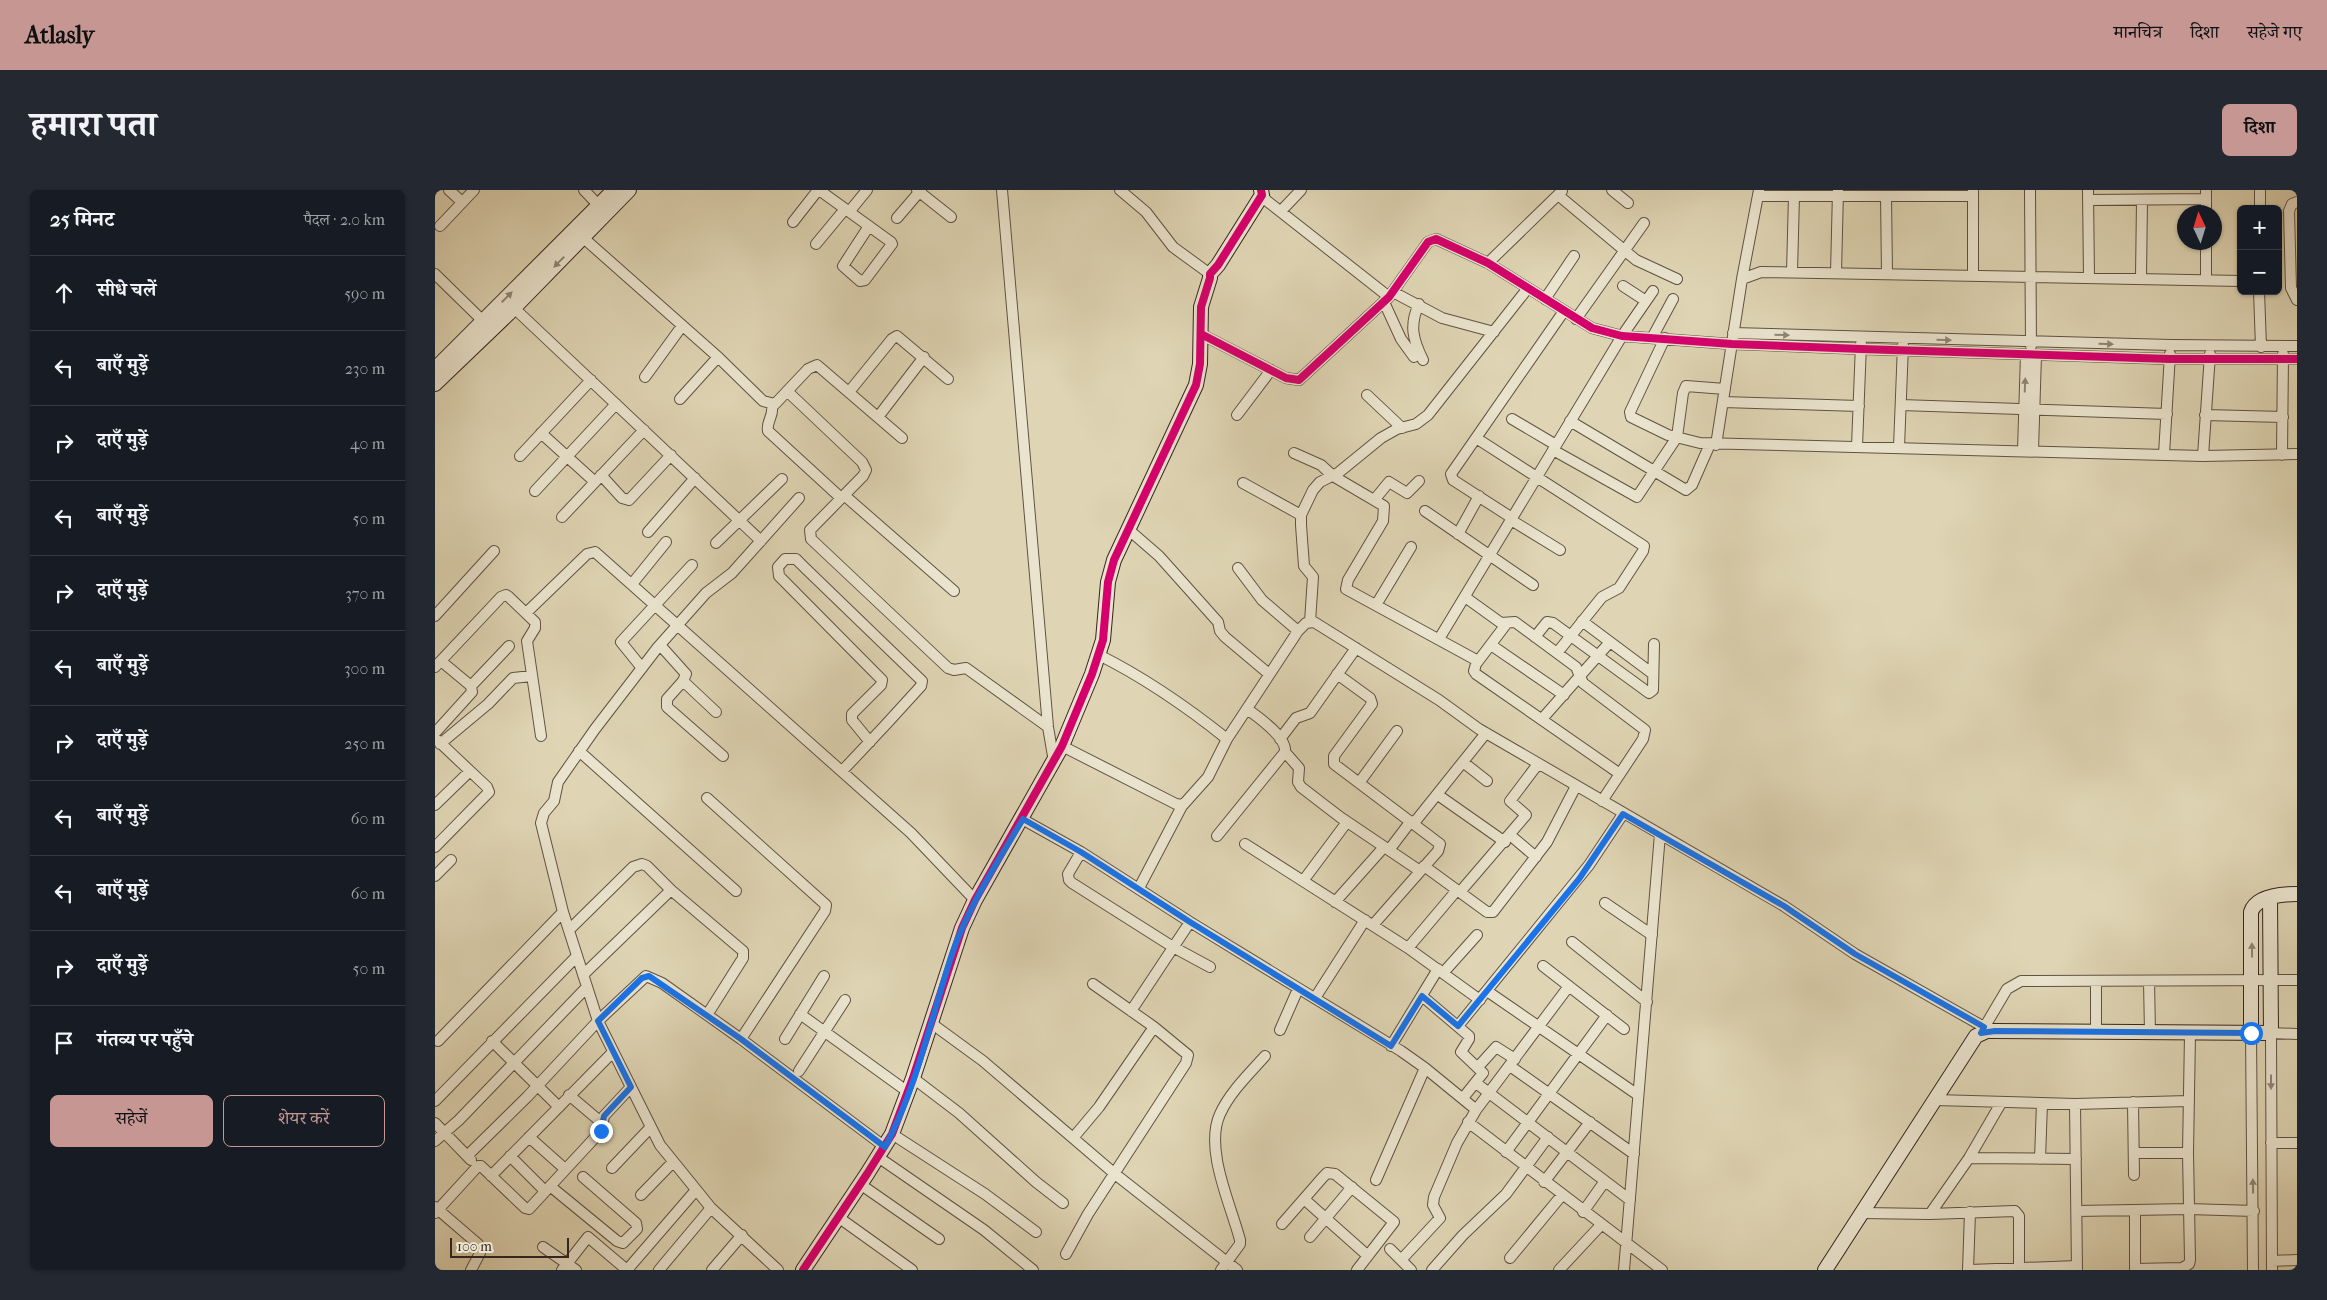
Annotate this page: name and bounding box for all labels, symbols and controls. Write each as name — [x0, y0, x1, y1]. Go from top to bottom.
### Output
text: Atlasly — [25, 21, 94, 49]
text: मानचित्र — [2114, 22, 2162, 43]
text: दिशा — [2190, 22, 2219, 43]
text: सहेजे गए — [2247, 22, 2302, 43]
text: हमारा पता — [30, 104, 157, 145]
button: दिशा — [2222, 104, 2297, 156]
north arrow — [2177, 205, 2222, 250]
map controls — [2237, 205, 2282, 295]
button: + — [2237, 205, 2282, 250]
text: 25 मिनट — [50, 207, 114, 231]
text: पैदल · 2.0 km — [304, 210, 385, 229]
button: − — [2237, 250, 2282, 295]
one-way arrow — [553, 256, 565, 268]
icon: ahead — [50, 279, 78, 307]
text: सीधे चलें — [97, 279, 156, 301]
text: 590 m — [344, 284, 385, 303]
one-way arrow — [500, 291, 512, 303]
one-way arrow — [1774, 331, 1790, 339]
one-way arrow — [1936, 336, 1952, 344]
one-way arrow — [2099, 340, 2115, 348]
icon: left — [50, 354, 78, 382]
text: बाएँ मुड़ें — [97, 354, 148, 376]
text: 230 m — [345, 359, 385, 378]
one-way arrow — [2021, 376, 2029, 392]
icon: right — [50, 429, 78, 457]
text: दाएँ मुड़ें — [97, 429, 148, 451]
text: 40 m — [350, 434, 385, 453]
icon: left — [50, 504, 78, 532]
text: बाएँ मुड़ें — [97, 504, 148, 526]
text: 50 m — [353, 509, 385, 528]
icon: right — [50, 579, 78, 607]
text: दाएँ मुड़ें — [97, 579, 148, 601]
text: 370 m — [345, 584, 385, 603]
icon: left — [50, 654, 78, 682]
text: बाएँ मुड़ें — [97, 654, 148, 676]
text: 300 m — [344, 659, 385, 678]
icon: right — [50, 729, 78, 757]
text: दाएँ मुड़ें — [97, 729, 148, 751]
text: 250 m — [344, 734, 385, 753]
icon: left — [50, 804, 78, 832]
text: बाएँ मुड़ें — [97, 804, 148, 826]
text: 60 m — [351, 809, 385, 828]
icon: left — [50, 879, 78, 907]
text: बाएँ मुड़ें — [97, 879, 148, 901]
text: 60 m — [351, 884, 385, 903]
one-way arrow — [2248, 941, 2256, 957]
icon: right — [50, 954, 78, 982]
text: दाएँ मुड़ें — [97, 954, 148, 976]
text: 50 m — [353, 959, 385, 978]
route start — [2240, 1022, 2263, 1045]
icon: arrive — [50, 1029, 78, 1057]
text: गंतव्य पर पहुँचे — [97, 1029, 193, 1051]
one-way arrow — [2267, 1074, 2275, 1090]
button: सहेजें — [50, 1095, 213, 1147]
button: शेयर करें — [223, 1095, 385, 1147]
route end — [590, 1120, 613, 1143]
one-way arrow — [2249, 1178, 2257, 1194]
scale bar — [450, 1235, 569, 1258]
text: 100 m — [457, 1238, 492, 1255]

